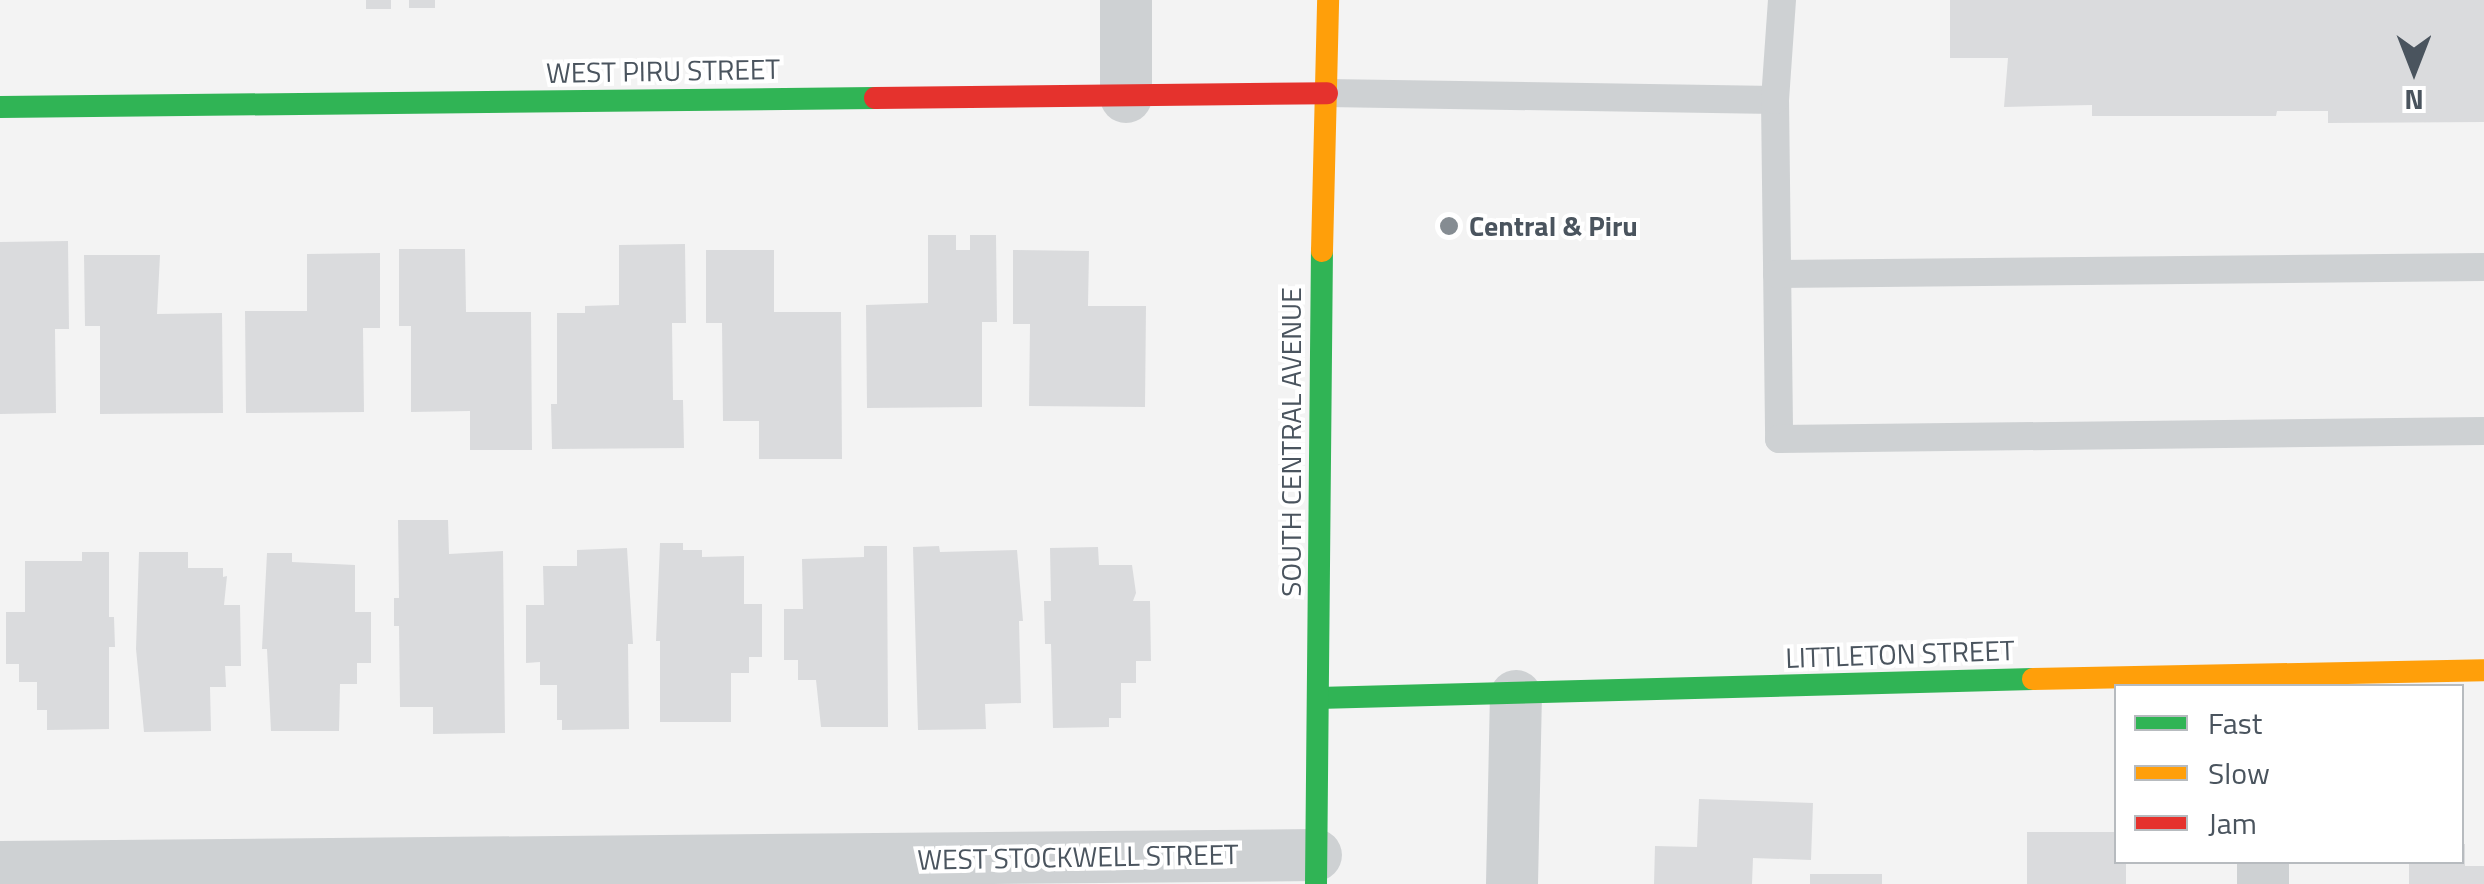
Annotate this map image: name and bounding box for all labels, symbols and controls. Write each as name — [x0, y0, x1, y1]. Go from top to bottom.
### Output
north arrow — [2364, 20, 2464, 120]
street label: WEST PIRU STREET — [546, 52, 780, 90]
text: N — [2404, 79, 2424, 122]
place label: Central & Piru — [1469, 209, 1638, 243]
marker: Central & Piru — [1438, 215, 1460, 237]
street label: SOUTH CENTRAL AVENUE — [1274, 287, 1308, 597]
street label: LITTLETON STREET — [1785, 633, 2015, 675]
legend — [2114, 684, 2464, 864]
text: Fast — [2208, 700, 2262, 746]
text: Slow — [2208, 750, 2270, 796]
text: Jam — [2208, 800, 2257, 846]
street label: WEST STOCKWELL STREET — [917, 837, 1239, 877]

